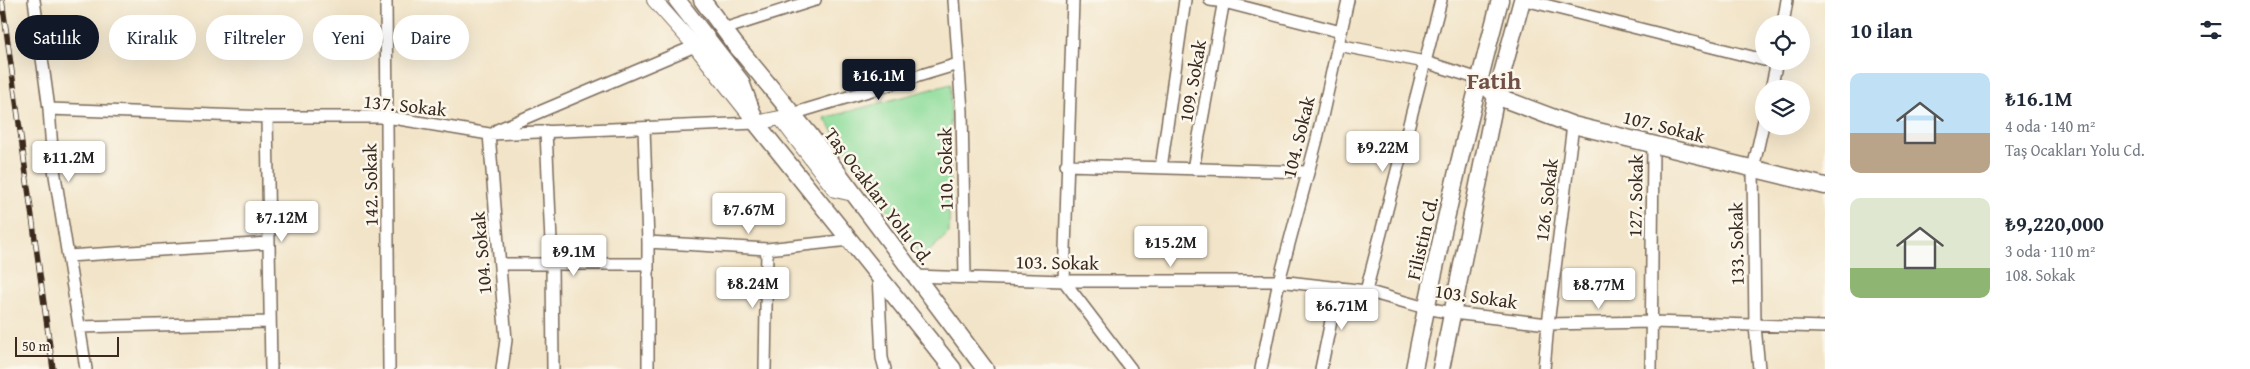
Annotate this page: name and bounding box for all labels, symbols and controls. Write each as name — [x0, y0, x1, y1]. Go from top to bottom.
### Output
chip: Satılık — [15, 15, 99, 60]
chip: Kiralık — [109, 15, 196, 60]
chip: Filtreler — [206, 15, 303, 60]
chip: Yeni — [313, 15, 383, 60]
chip: Daire — [393, 15, 469, 60]
map controls — [1755, 15, 1810, 135]
button: locate — [1755, 15, 1810, 70]
text: 10 ilan — [1850, 15, 1913, 46]
icon: filters — [2197, 16, 2225, 44]
street label: 109. Sokak — [1171, 37, 1213, 125]
pin: ₺16.1M — [838, 58, 920, 101]
text: ₺16.1M — [853, 63, 905, 87]
district label: Fatih — [1467, 63, 1521, 98]
button: layers — [1755, 80, 1810, 135]
text: ₺16.1M — [2005, 83, 2073, 114]
street label: 137. Sokak — [362, 87, 448, 123]
street label: 104. Sokak — [1274, 93, 1322, 181]
icon: home — [1890, 93, 1950, 153]
street label: 107. Sokak — [1620, 102, 1708, 150]
text: 4 oda · 140 m² — [2005, 114, 2095, 138]
street label: Taş Ocakları Yolu Cd. — [818, 121, 940, 271]
street label: 110. Sokak — [930, 127, 960, 211]
pin: ₺9.22M — [1342, 130, 1424, 173]
text: ₺9.22M — [1357, 135, 1409, 159]
text: Taş Ocakları Yolu Cd. — [2005, 138, 2145, 162]
pin: ₺11.2M — [28, 140, 110, 183]
street label: 142. Sokak — [355, 143, 385, 227]
text: ₺11.2M — [43, 145, 95, 169]
street label: 127. Sokak — [1620, 154, 1650, 238]
street label: 126. Sokak — [1527, 157, 1565, 243]
pin: ₺7.67M — [708, 192, 790, 235]
street label: Filistin Cd. — [1399, 194, 1445, 282]
text: ₺7.67M — [723, 197, 775, 221]
pin: ₺7.12M — [241, 200, 323, 243]
street label: 133. Sokak — [1721, 202, 1751, 286]
text: ₺7.12M — [256, 205, 308, 229]
text: ₺9,220,000 — [2005, 208, 2104, 239]
street label: 104. Sokak — [463, 210, 499, 296]
icon: home — [1890, 218, 1950, 278]
pin: ₺15.2M — [1130, 226, 1212, 268]
text: ₺15.2M — [1145, 230, 1197, 254]
pin: ₺9.1M — [539, 234, 609, 277]
text: ₺9.1M — [552, 239, 596, 263]
text: 3 oda · 110 m² — [2005, 239, 2095, 263]
street label: 103. Sokak — [1015, 247, 1099, 277]
text: 108. Sokak — [2005, 263, 2075, 287]
pin: ₺8.24M — [712, 266, 794, 309]
pin: ₺8.77M — [1558, 268, 1640, 310]
text: ₺8.24M — [727, 271, 779, 295]
text: ₺8.77M — [1573, 272, 1625, 296]
street label: 103. Sokak — [1433, 276, 1520, 316]
pin: ₺6.71M — [1301, 288, 1383, 331]
text: ₺6.71M — [1316, 293, 1368, 317]
scale bar — [15, 334, 119, 357]
text: 50 m — [22, 336, 50, 356]

